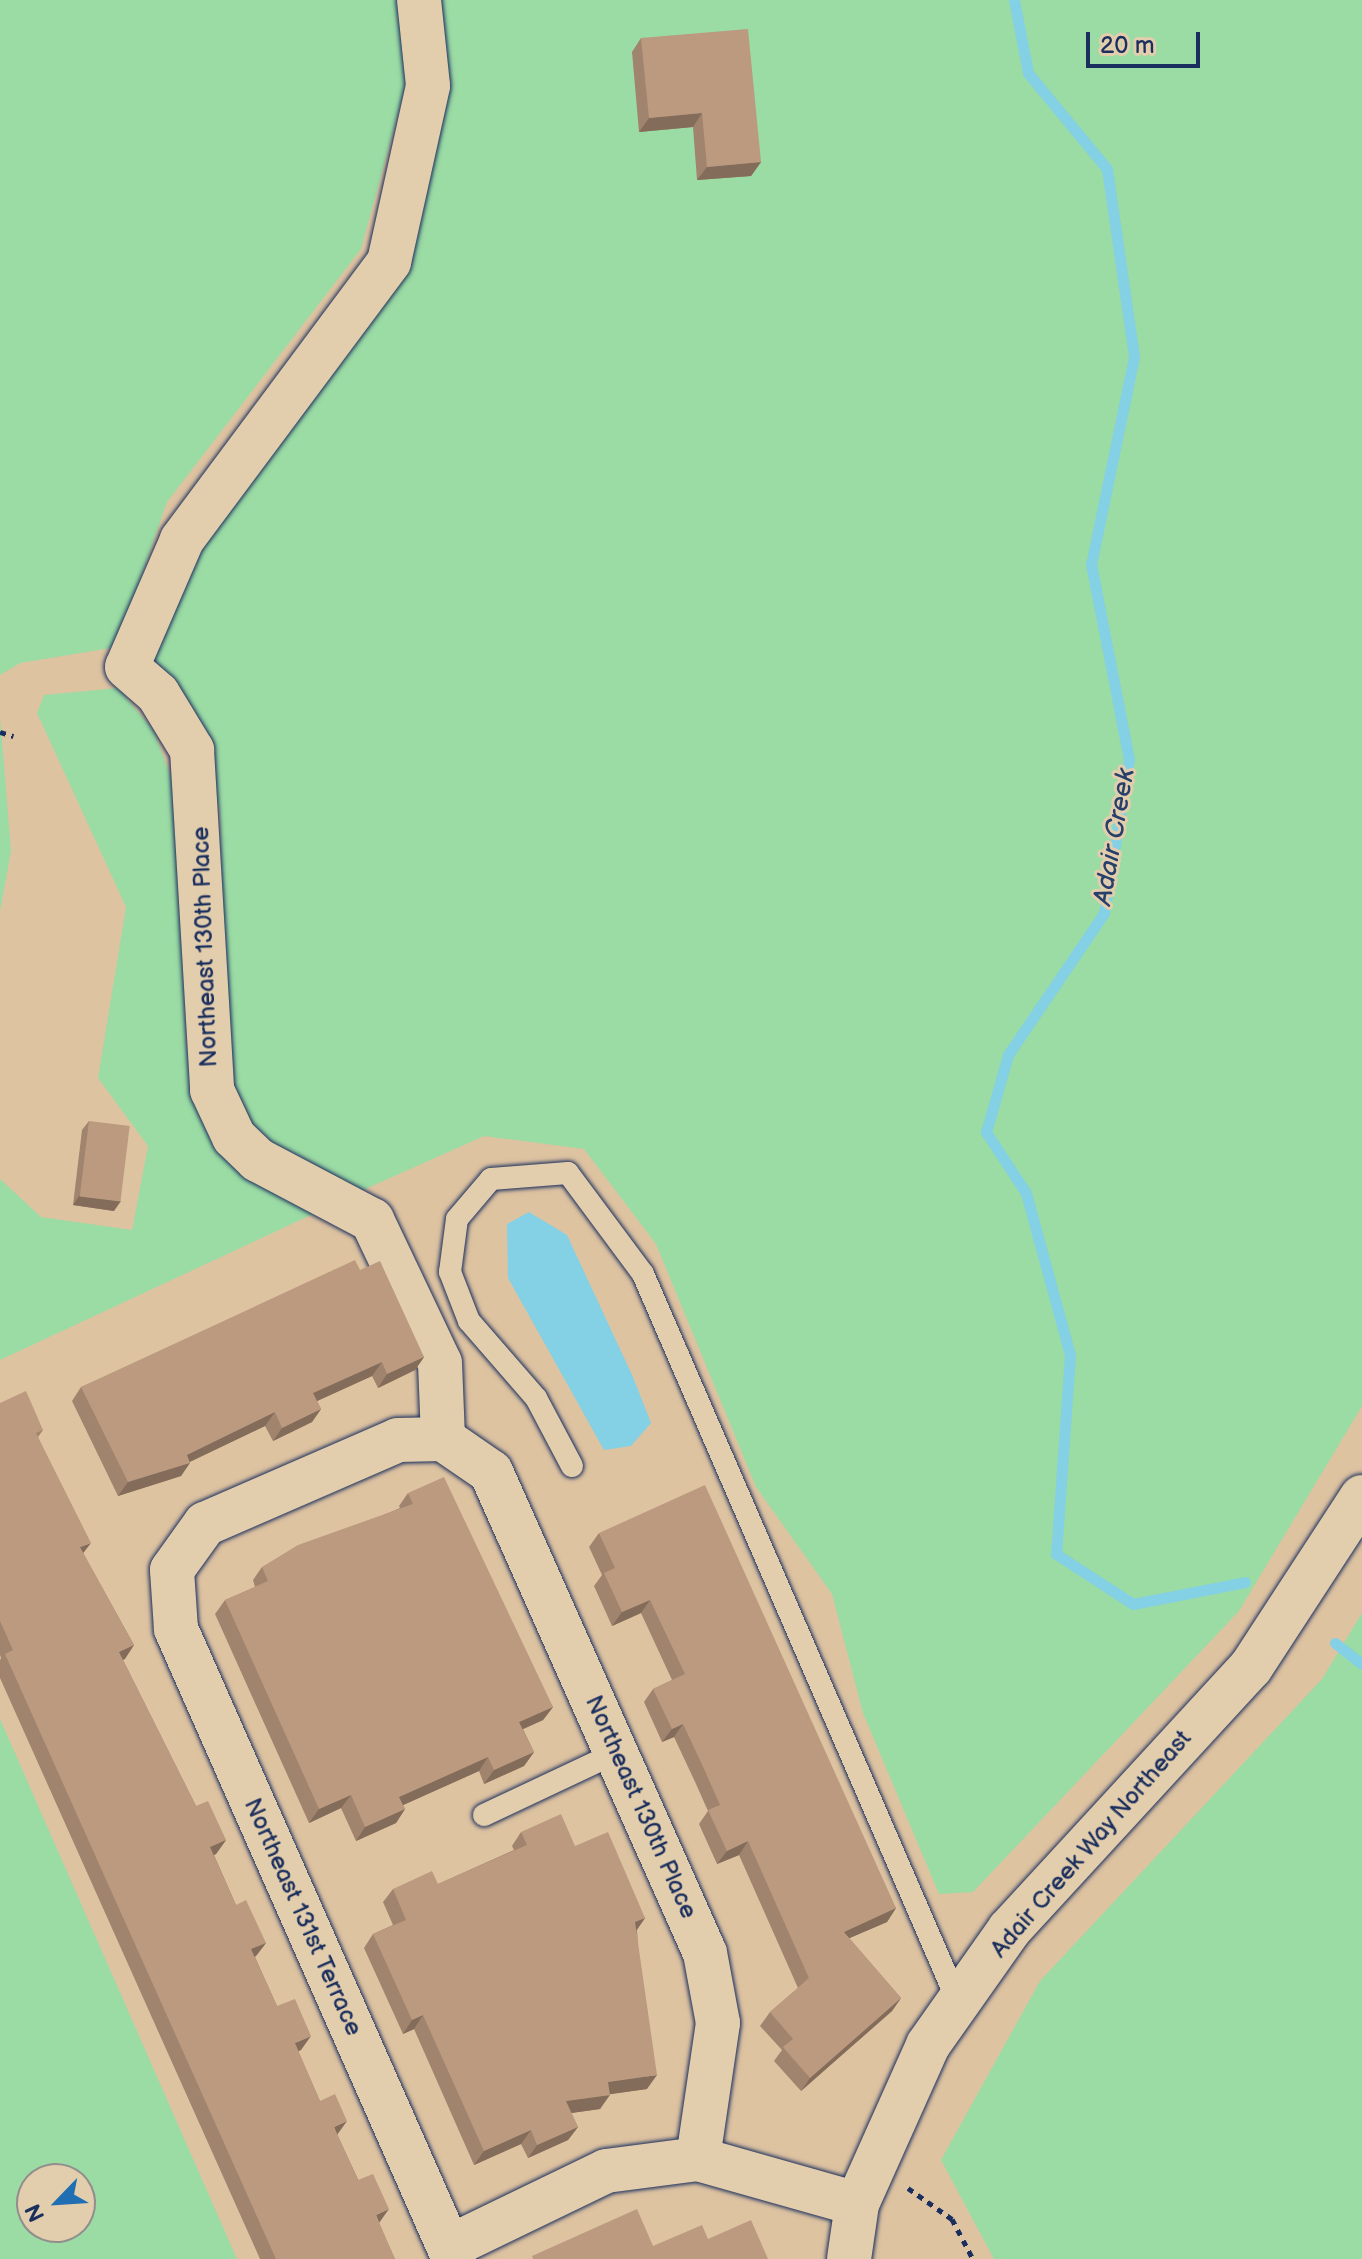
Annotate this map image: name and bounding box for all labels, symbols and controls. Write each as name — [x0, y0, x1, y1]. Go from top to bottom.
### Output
scale bar — [1090, 16, 1204, 66]
text: 20 m — [1100, 31, 1155, 60]
water label: Adair Creek — [1088, 766, 1142, 908]
street label: Northeast 130th Place — [186, 826, 224, 1068]
street label: Northeast 130th Place — [579, 1691, 703, 1923]
street label: Adair Creek Way Northeast — [984, 1724, 1198, 1964]
street label: Northeast 131st Terrace — [237, 1794, 369, 2040]
north arrow — [16, 2163, 96, 2243]
text: N — [20, 2199, 51, 2226]

